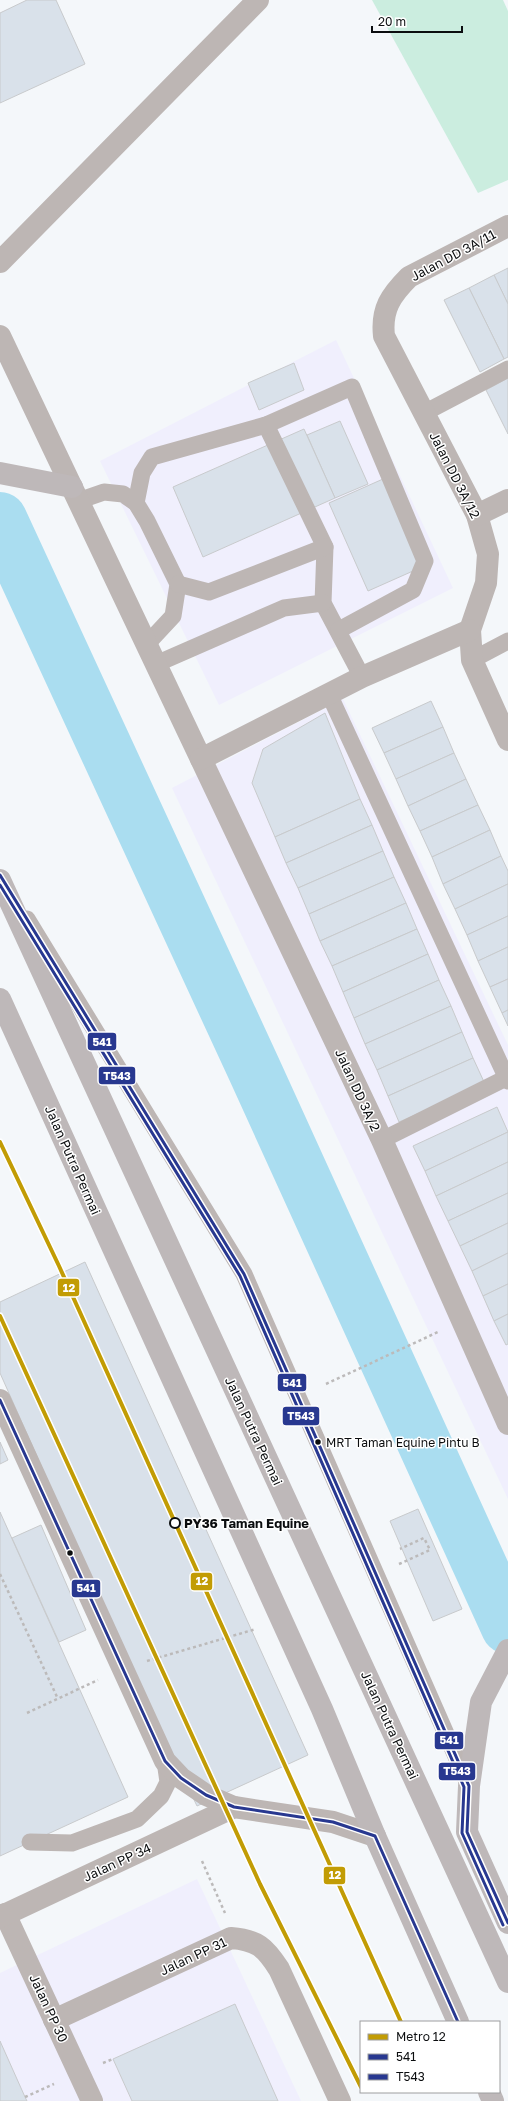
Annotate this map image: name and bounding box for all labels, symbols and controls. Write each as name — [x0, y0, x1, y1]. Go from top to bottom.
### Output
scale bar — [372, 8, 462, 34]
text: 20 m — [378, 14, 406, 29]
street label: Jalan DD 3A/11 — [408, 226, 498, 284]
street label: Jalan DD 3A/12 — [426, 429, 484, 521]
line badge: 541 — [87, 1032, 117, 1051]
text: 541 — [92, 1035, 112, 1048]
street label: Jalan DD 3A/2 — [332, 1046, 384, 1134]
line badge: T543 — [98, 1066, 136, 1085]
text: T543 — [103, 1069, 131, 1082]
street label: Jalan Putra Permai — [42, 1103, 104, 1217]
line badge: 12 — [57, 1278, 80, 1297]
text: 12 — [63, 1281, 75, 1294]
line badge: 541 — [277, 1373, 307, 1392]
street label: Jalan Putra Permai — [222, 1374, 286, 1488]
text: 541 — [282, 1376, 302, 1389]
line badge: T543 — [282, 1406, 320, 1426]
text: T543 — [287, 1409, 315, 1422]
place label: MRT Taman Equine Pintu B — [326, 1435, 480, 1450]
marker: MRT Taman Equine Pintu B — [313, 1437, 323, 1447]
place label: PY36 Taman Equine — [184, 1515, 309, 1531]
marker: PY36 Taman Equine — [169, 1517, 181, 1529]
unlabelled marker — [65, 1548, 75, 1558]
line badge: 12 — [190, 1572, 213, 1591]
text: 12 — [196, 1574, 208, 1587]
line badge: 541 — [71, 1579, 101, 1598]
text: 541 — [76, 1581, 96, 1594]
street label: Jalan Putra Permai — [358, 1668, 422, 1782]
line badge: 541 — [434, 1731, 464, 1750]
text: 541 — [439, 1733, 459, 1746]
line badge: T543 — [438, 1762, 476, 1781]
text: T543 — [443, 1764, 471, 1777]
street label: Jalan PP 34 — [80, 1839, 154, 1885]
line badge: 12 — [323, 1866, 346, 1885]
text: 12 — [329, 1868, 341, 1881]
street label: Jalan PP 31 — [157, 1934, 229, 1978]
street label: Jalan PP 30 — [26, 1971, 72, 2045]
legend — [360, 2021, 500, 2093]
text: Metro 12 — [396, 2029, 446, 2044]
text: 541 — [396, 2049, 416, 2064]
text: T543 — [396, 2069, 425, 2084]

